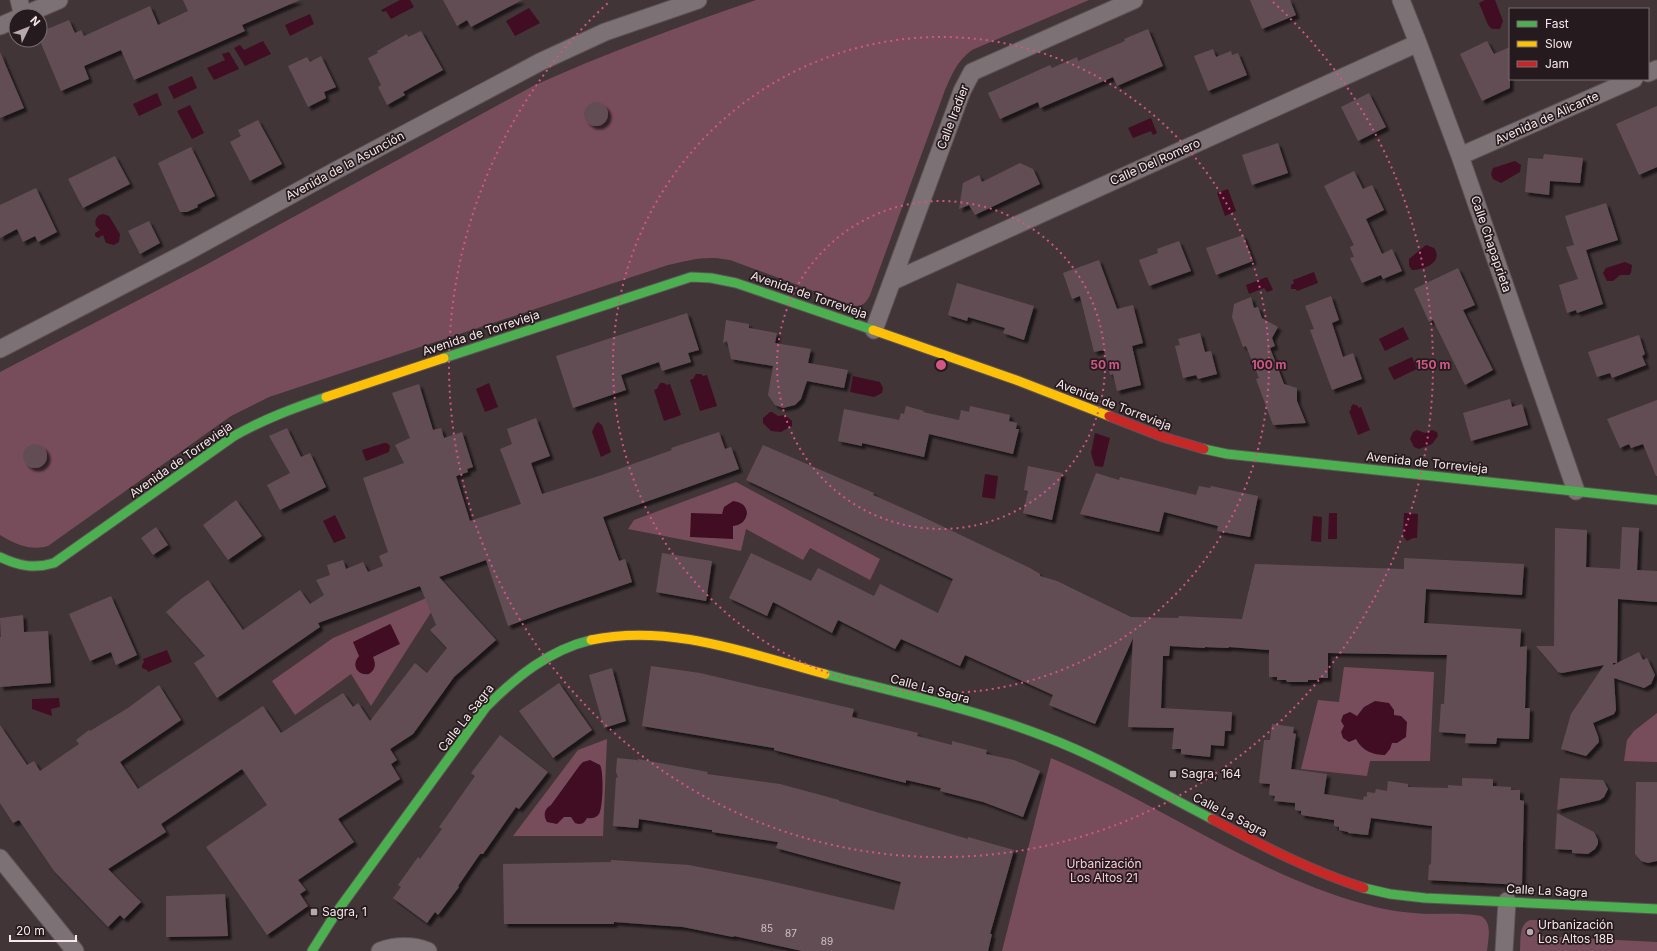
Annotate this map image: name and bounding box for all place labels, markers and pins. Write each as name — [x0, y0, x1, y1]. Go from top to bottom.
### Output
centre of rings — [934, 358, 948, 372]
place label: Sagra, 164 — [1181, 766, 1241, 781]
marker: Sagra, 164 — [1168, 769, 1178, 779]
place label: Sagra, 1 — [322, 904, 367, 919]
marker: Sagra, 1 — [309, 907, 319, 917]
place label: Urbanización Los Altos 18B — [1538, 917, 1614, 946]
marker: Urbanización Los Altos 18B — [1525, 927, 1535, 937]

